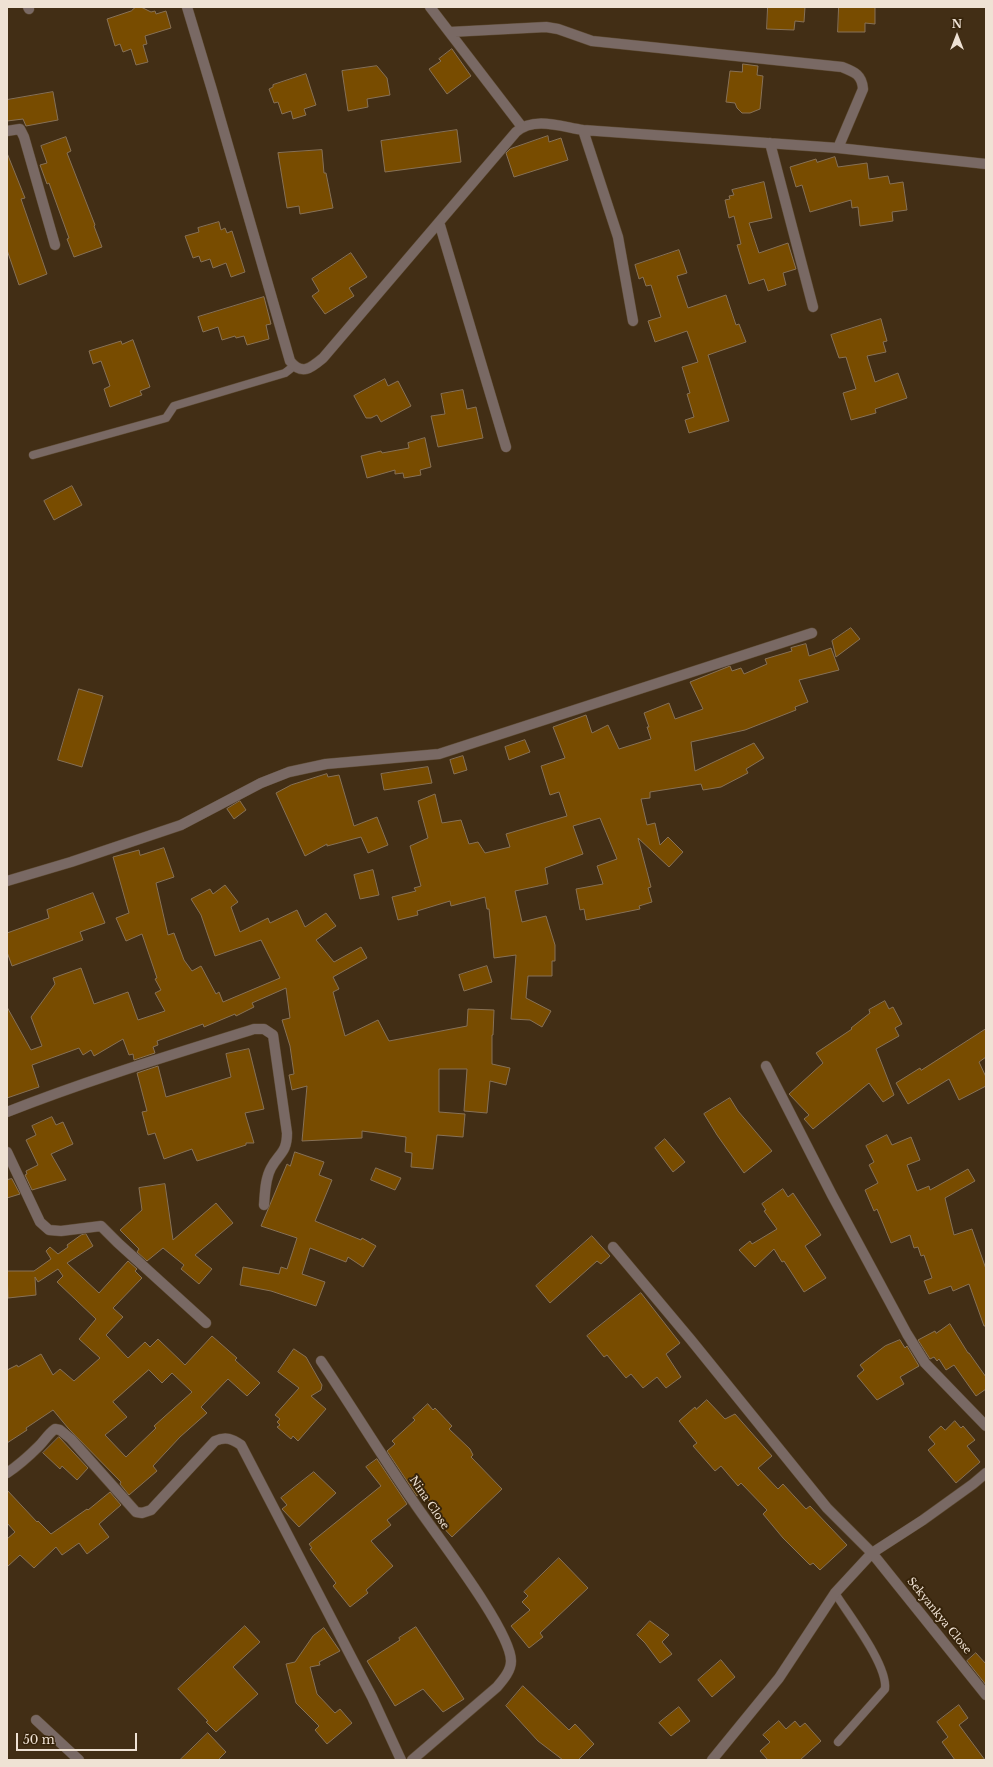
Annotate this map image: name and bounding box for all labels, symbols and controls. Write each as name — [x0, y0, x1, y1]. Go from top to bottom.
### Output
north arrow — [937, 16, 977, 56]
text: N — [952, 17, 962, 31]
street label: Nina Close — [406, 1474, 452, 1532]
street label: Sekyankya Close — [904, 1575, 974, 1657]
scale bar — [18, 1725, 139, 1751]
text: 50 m — [23, 1732, 55, 1747]

